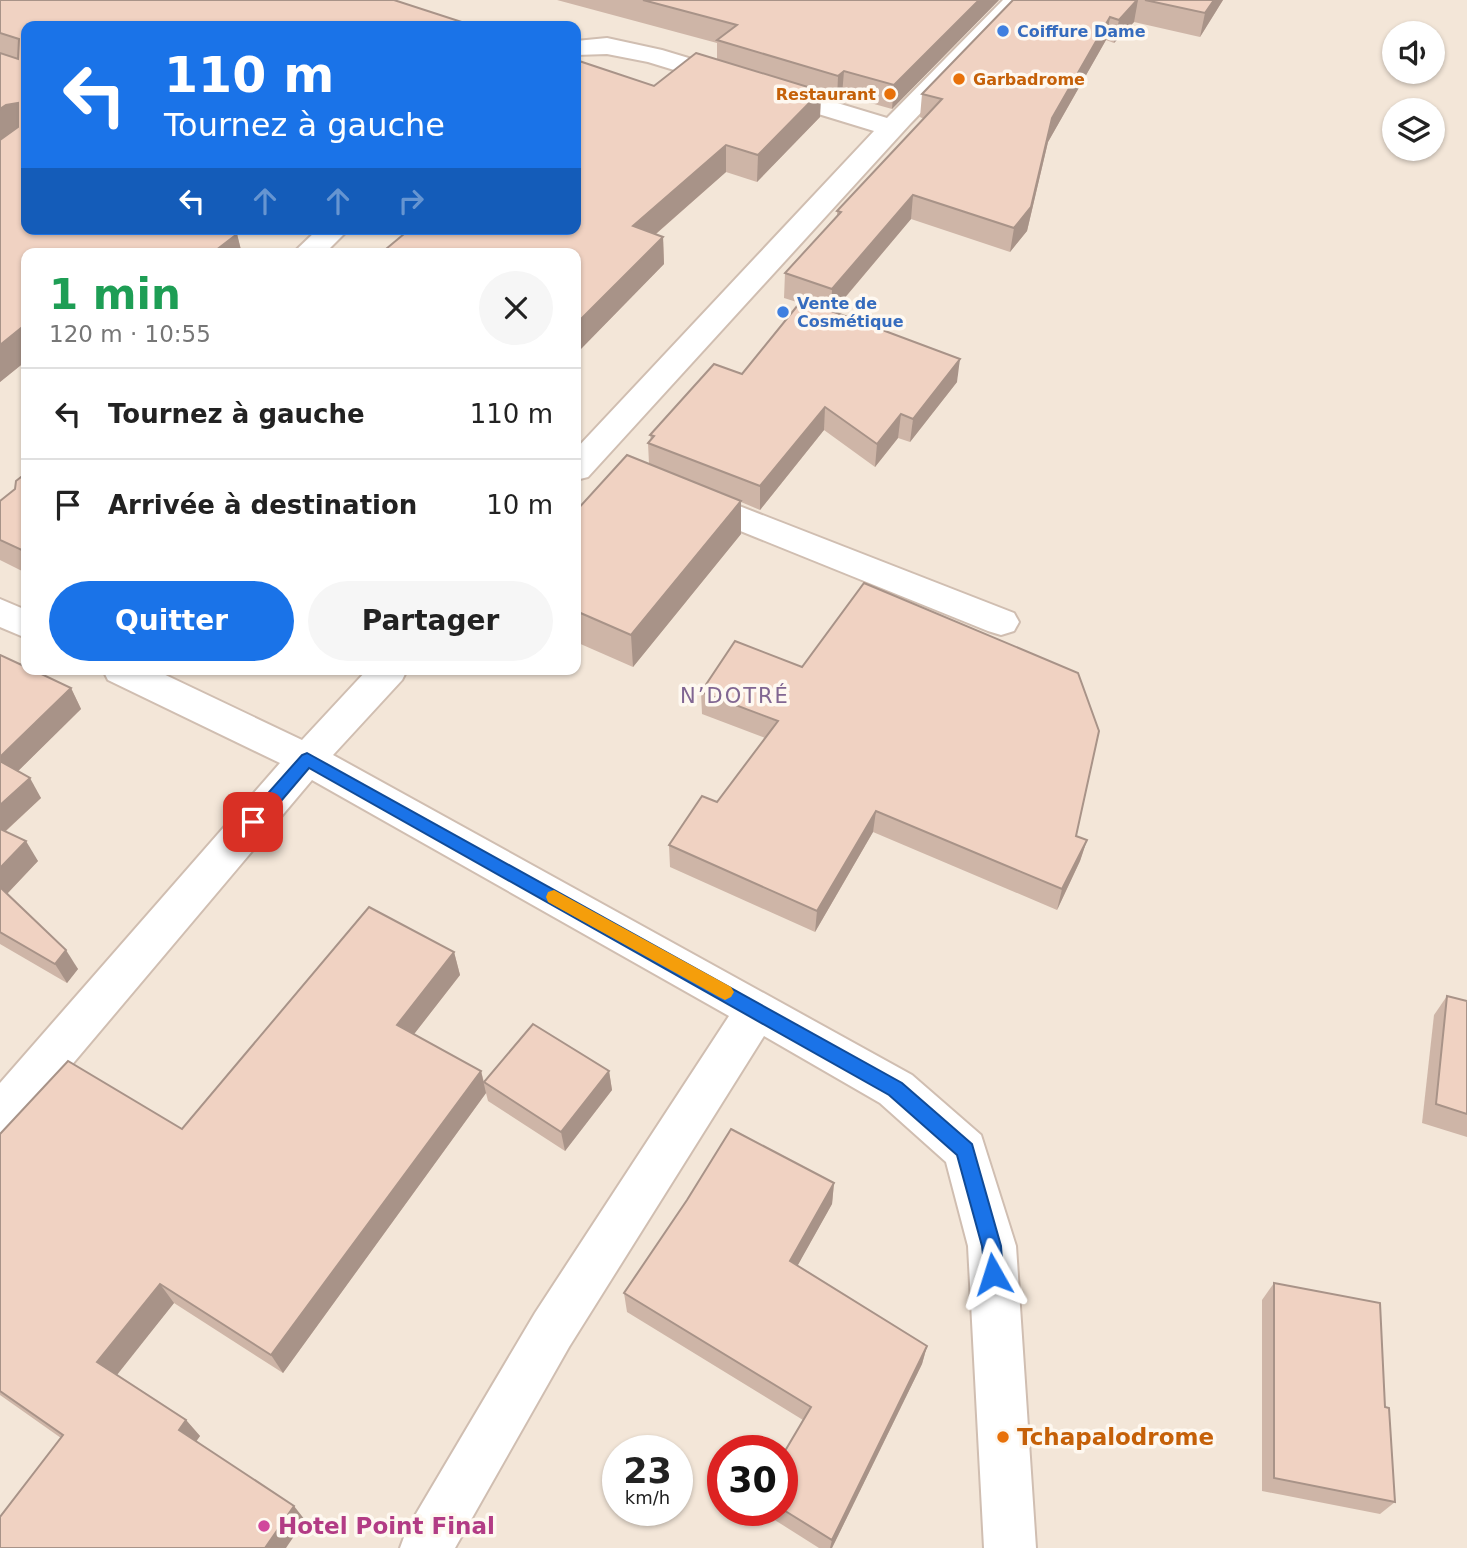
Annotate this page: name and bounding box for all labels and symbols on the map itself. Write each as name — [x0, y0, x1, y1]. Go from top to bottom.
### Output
place label: Coiffure Dame — [1017, 22, 1146, 41]
marker: Coiffure Dame — [995, 23, 1011, 39]
place label: Garbadrome — [973, 70, 1085, 89]
marker: Garbadrome — [951, 71, 967, 87]
place label: Restaurant — [776, 85, 876, 104]
marker: Restaurant — [882, 86, 898, 102]
place label: Vente de Cosmétique — [797, 294, 904, 331]
marker: Vente de Cosmétique — [775, 304, 791, 320]
district label: N’DOTRÉ — [680, 683, 790, 708]
pin — [223, 792, 283, 852]
position arrow — [956, 1237, 1030, 1311]
place label: Tchapalodrome — [1017, 1424, 1214, 1450]
marker: Tchapalodrome — [995, 1429, 1011, 1445]
speed limit sign: 30 — [707, 1435, 798, 1526]
place label: Hotel Point Final — [278, 1513, 495, 1539]
marker: Hotel Point Final — [256, 1518, 272, 1534]

